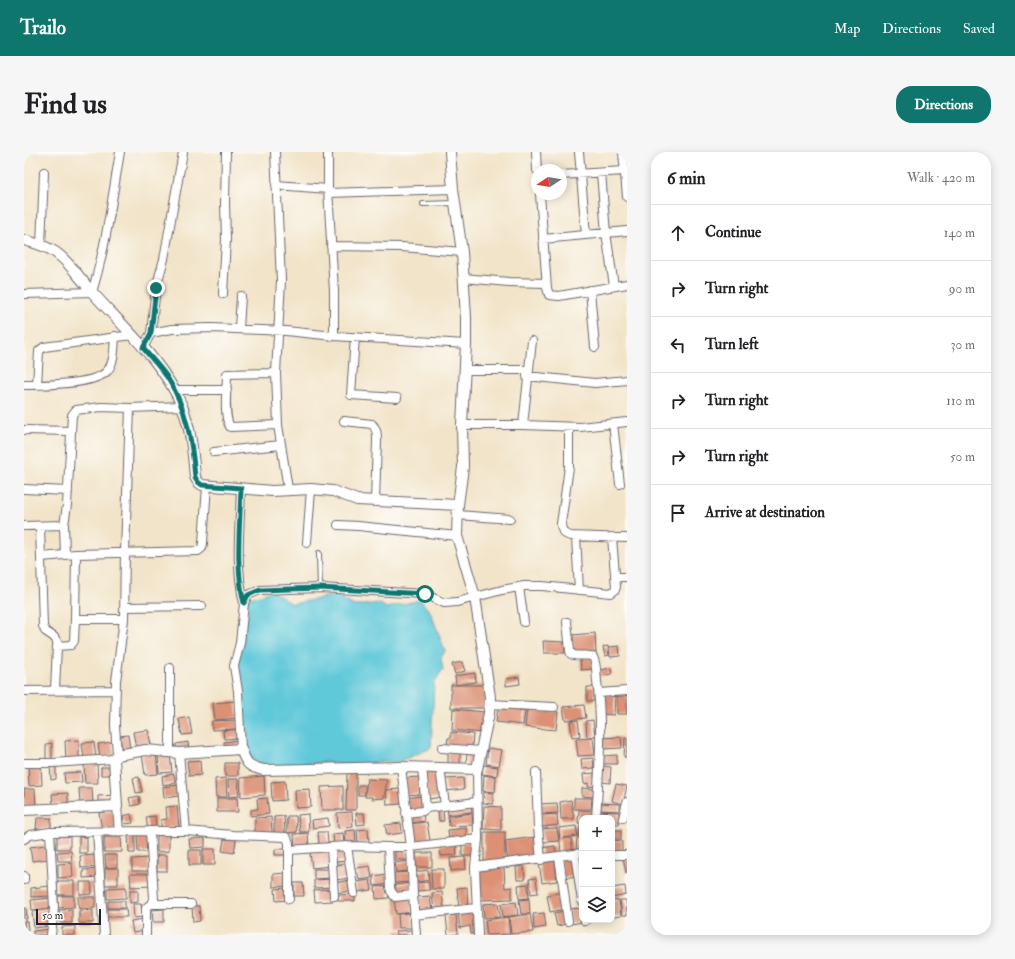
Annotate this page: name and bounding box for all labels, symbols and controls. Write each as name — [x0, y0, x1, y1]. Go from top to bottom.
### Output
text: Trailo — [20, 16, 66, 40]
text: Map — [834, 20, 860, 37]
text: Directions — [882, 20, 941, 37]
text: Saved — [963, 20, 995, 37]
button: Directions — [896, 86, 991, 123]
text: Find us — [24, 87, 107, 122]
north arrow — [531, 164, 567, 200]
text: 6 min — [667, 168, 706, 189]
text: Walk · 420 m — [907, 170, 975, 186]
icon: ahead — [667, 222, 689, 244]
text: Continue — [705, 223, 761, 242]
text: 140 m — [944, 225, 975, 241]
icon: right — [667, 278, 689, 300]
route end — [147, 279, 165, 297]
text: Turn right — [705, 279, 768, 298]
text: 90 m — [949, 281, 975, 297]
icon: left — [667, 334, 689, 356]
text: Turn left — [705, 335, 759, 354]
text: 30 m — [951, 337, 975, 353]
icon: right — [667, 390, 689, 412]
text: Turn right — [705, 391, 768, 410]
text: 110 m — [946, 393, 975, 409]
icon: right — [667, 446, 689, 468]
text: Turn right — [705, 447, 768, 466]
text: 50 m — [950, 449, 975, 465]
icon: arrive — [667, 502, 689, 524]
text: Arrive at destination — [705, 503, 825, 522]
route start — [416, 585, 434, 603]
map controls — [579, 815, 615, 923]
button: + — [579, 815, 615, 851]
button: − — [579, 851, 615, 887]
button: layers — [579, 887, 615, 923]
scale bar — [36, 907, 101, 926]
text: 50 m — [42, 909, 63, 922]

